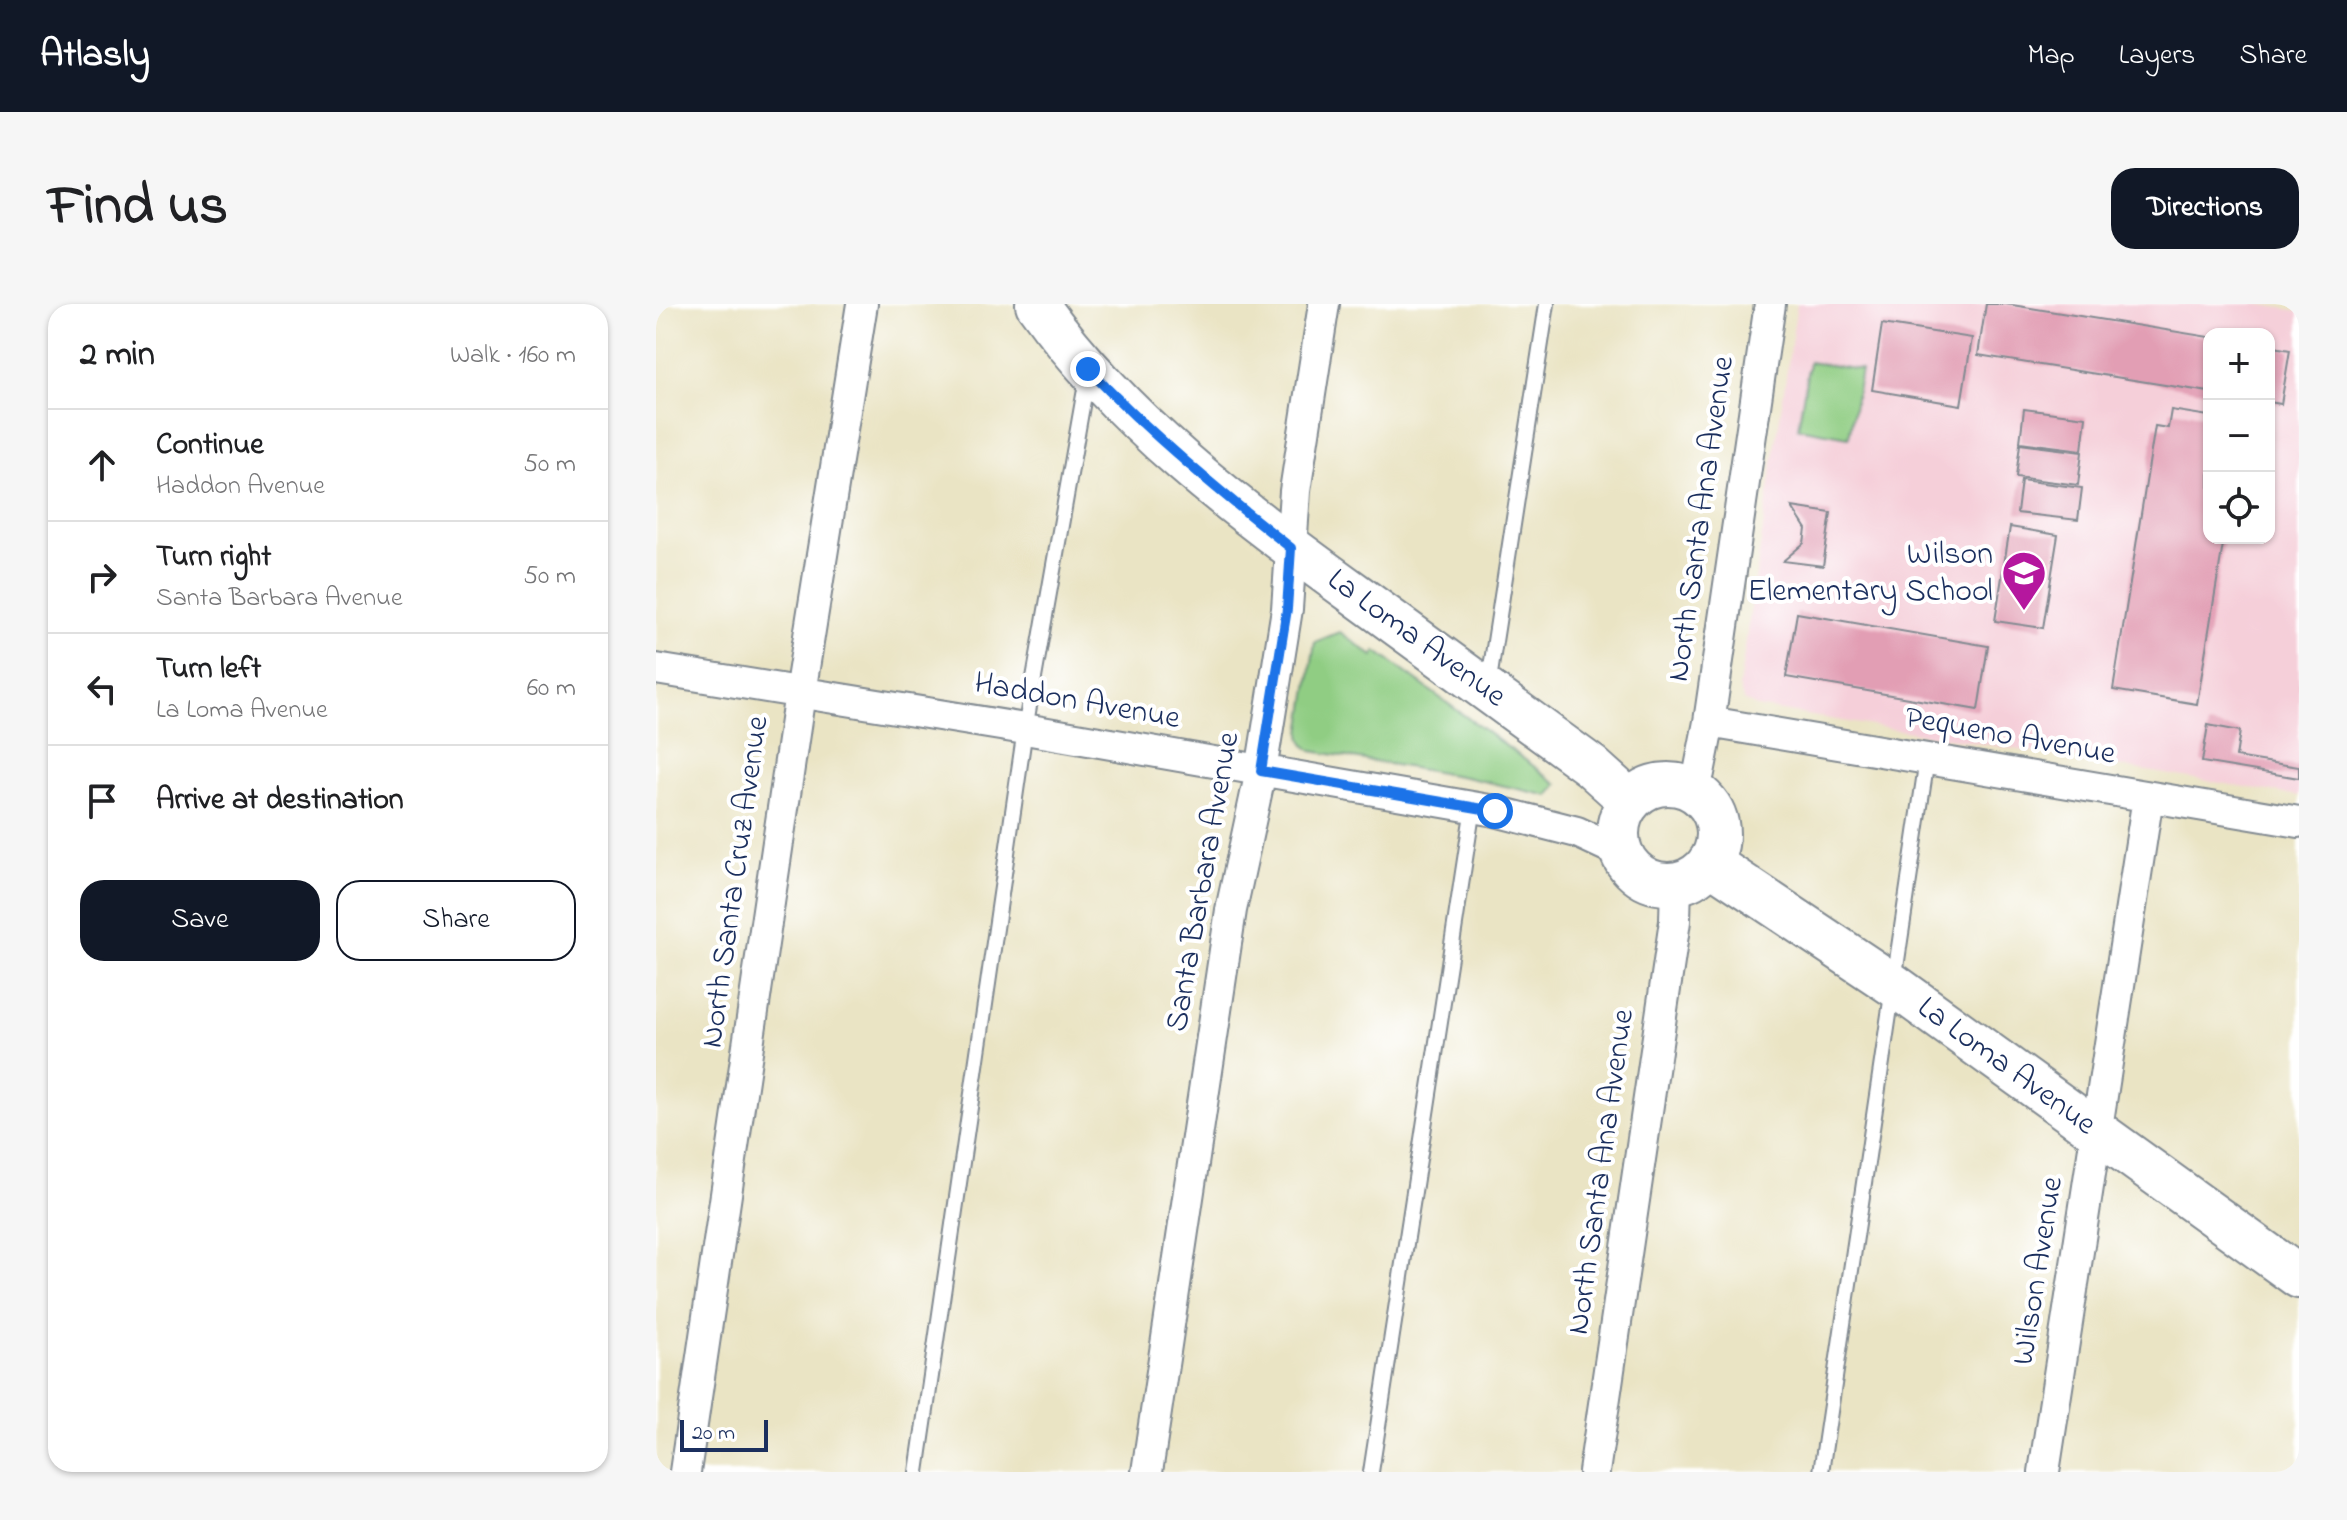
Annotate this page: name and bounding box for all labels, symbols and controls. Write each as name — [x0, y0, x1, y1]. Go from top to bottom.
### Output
text: Atlasly — [40, 28, 150, 84]
text: Map — [2027, 36, 2075, 77]
text: Layers — [2119, 36, 2195, 77]
text: Share — [2239, 36, 2307, 77]
text: Find us — [48, 168, 228, 249]
button: Directions — [2111, 168, 2299, 249]
map controls — [2203, 328, 2275, 544]
button: + — [2203, 328, 2275, 400]
text: 2 min — [80, 331, 155, 381]
text: Walk · 160 m — [450, 337, 576, 375]
route end — [1070, 351, 1106, 387]
street label: North Santa Ana Avenue — [1656, 353, 1748, 685]
button: − — [2203, 400, 2275, 472]
text: Continue — [156, 424, 264, 468]
icon: ahead — [80, 443, 124, 487]
text: 50 m — [523, 446, 576, 484]
text: Haddon Avenue — [156, 468, 325, 506]
button: locate — [2203, 472, 2275, 544]
place label: Wilson Elementary School — [1748, 532, 1993, 616]
text: Turn right — [156, 536, 271, 580]
school or university icon: Wilson Elementary School — [2000, 549, 2048, 612]
icon: right — [80, 555, 124, 599]
text: 50 m — [523, 558, 576, 596]
street label: La Loma Avenue — [1317, 558, 1516, 721]
text: Santa Barbara Avenue — [156, 580, 403, 618]
text: Turn left — [156, 648, 261, 692]
street label: Haddon Avenue — [971, 661, 1184, 743]
icon: left — [80, 667, 124, 711]
text: 60 m — [527, 670, 576, 708]
text: La Loma Avenue — [156, 692, 328, 730]
street label: Pequeno Avenue — [1901, 695, 2120, 779]
street label: North Santa Cruz Avenue — [689, 712, 783, 1051]
street label: Santa Barbara Avenue — [1155, 728, 1254, 1035]
icon: arrive — [80, 779, 124, 823]
text: Arrive at destination — [156, 779, 404, 823]
route start — [1477, 793, 1513, 829]
button: Save — [80, 880, 320, 961]
button: Share — [336, 880, 576, 961]
street label: La Loma Avenue — [1907, 986, 2106, 1149]
street label: North Santa Ana Avenue — [1556, 1006, 1648, 1338]
street label: Wilson Avenue — [2001, 1173, 2077, 1368]
scale bar — [680, 1416, 768, 1452]
text: 20 m — [692, 1418, 735, 1450]

